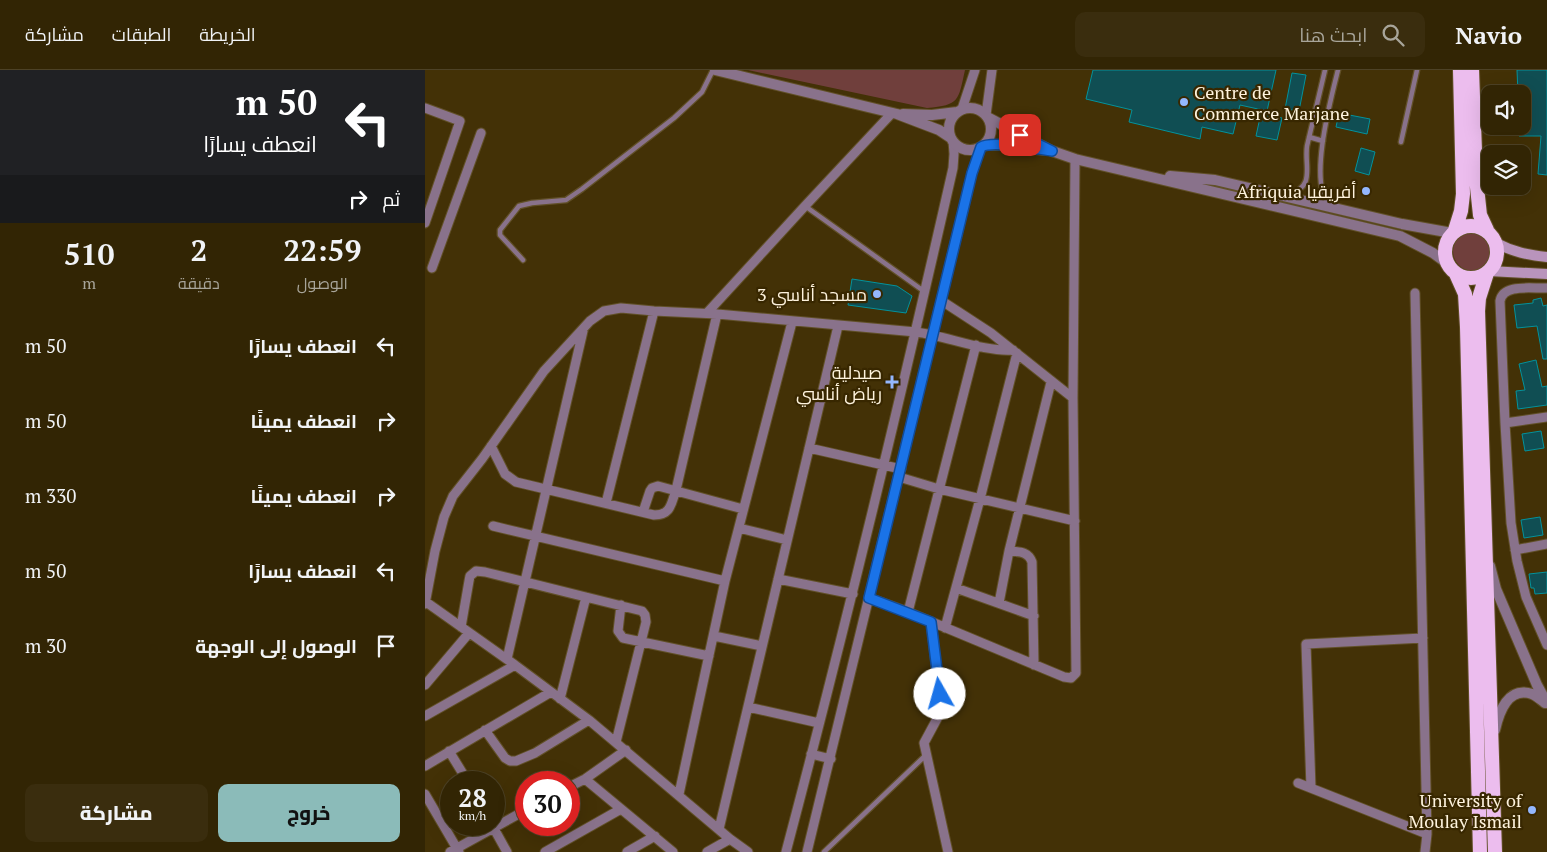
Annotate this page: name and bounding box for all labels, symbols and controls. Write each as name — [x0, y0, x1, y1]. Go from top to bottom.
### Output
search box — [1075, 12, 1425, 57]
text: Navio — [1455, 19, 1522, 51]
icon: search — [1379, 21, 1407, 49]
text: مشاركة — [25, 22, 84, 46]
text: الطبقات — [112, 22, 171, 46]
text: الخريطة — [199, 22, 256, 46]
text: ابحث هنا — [1299, 22, 1367, 47]
text: 50 m — [236, 79, 317, 125]
place label: Centre de Commerce Marjane — [1194, 80, 1349, 125]
map controls — [1481, 85, 1531, 195]
button: sound — [1481, 85, 1531, 135]
icon: left — [335, 90, 400, 155]
marker: Centre de Commerce Marjane — [1178, 96, 1190, 108]
pin — [999, 114, 1041, 156]
icon: arrive — [1006, 121, 1034, 149]
text: انعطف يسارًا — [203, 129, 317, 158]
button: layers — [1481, 145, 1531, 195]
place label: Afriquia أفريقيا — [1237, 179, 1356, 203]
icon: right — [344, 185, 372, 213]
marker: Afriquia أفريقيا — [1360, 185, 1372, 197]
text: ثم — [382, 186, 400, 211]
text: 2 — [190, 230, 207, 270]
text: 22:59 — [283, 230, 361, 270]
text: 510 — [64, 234, 115, 274]
text: m — [82, 272, 96, 294]
text: دقيقة — [178, 272, 220, 294]
text: الوصول — [297, 272, 348, 294]
place label: مسجد أناسي 3 — [757, 282, 867, 308]
marker: مسجد أناسي 3 — [871, 288, 883, 300]
icon: left — [372, 332, 400, 360]
text: 50 m — [25, 333, 66, 358]
text: انعطف يسارًا — [248, 333, 357, 358]
place label: صيدلية رياض أناسي — [796, 360, 882, 407]
marker: صيدلية رياض أناسي — [886, 376, 898, 388]
icon: right — [372, 407, 400, 435]
text: 50 m — [25, 408, 66, 433]
text: انعطف يمينًا — [251, 408, 357, 433]
icon: right — [372, 482, 400, 510]
text: 330 m — [25, 483, 76, 508]
text: انعطف يمينًا — [251, 483, 357, 508]
icon: left — [372, 557, 400, 585]
text: 50 m — [25, 558, 66, 583]
text: انعطف يسارًا — [248, 558, 357, 583]
icon: arrive — [372, 632, 400, 660]
text: 30 m — [25, 633, 66, 658]
text: الوصول إلى الوجهة — [195, 633, 357, 658]
position arrow — [913, 667, 965, 719]
speed limit sign: 30 — [515, 771, 580, 836]
text: 28 — [458, 781, 487, 814]
button: مشاركة — [25, 784, 208, 842]
button: خروج — [218, 784, 400, 842]
place label: University of Moulay Ismail — [1409, 788, 1524, 833]
marker: University of Moulay Ismail — [1526, 804, 1538, 816]
text: km/h — [459, 808, 486, 823]

